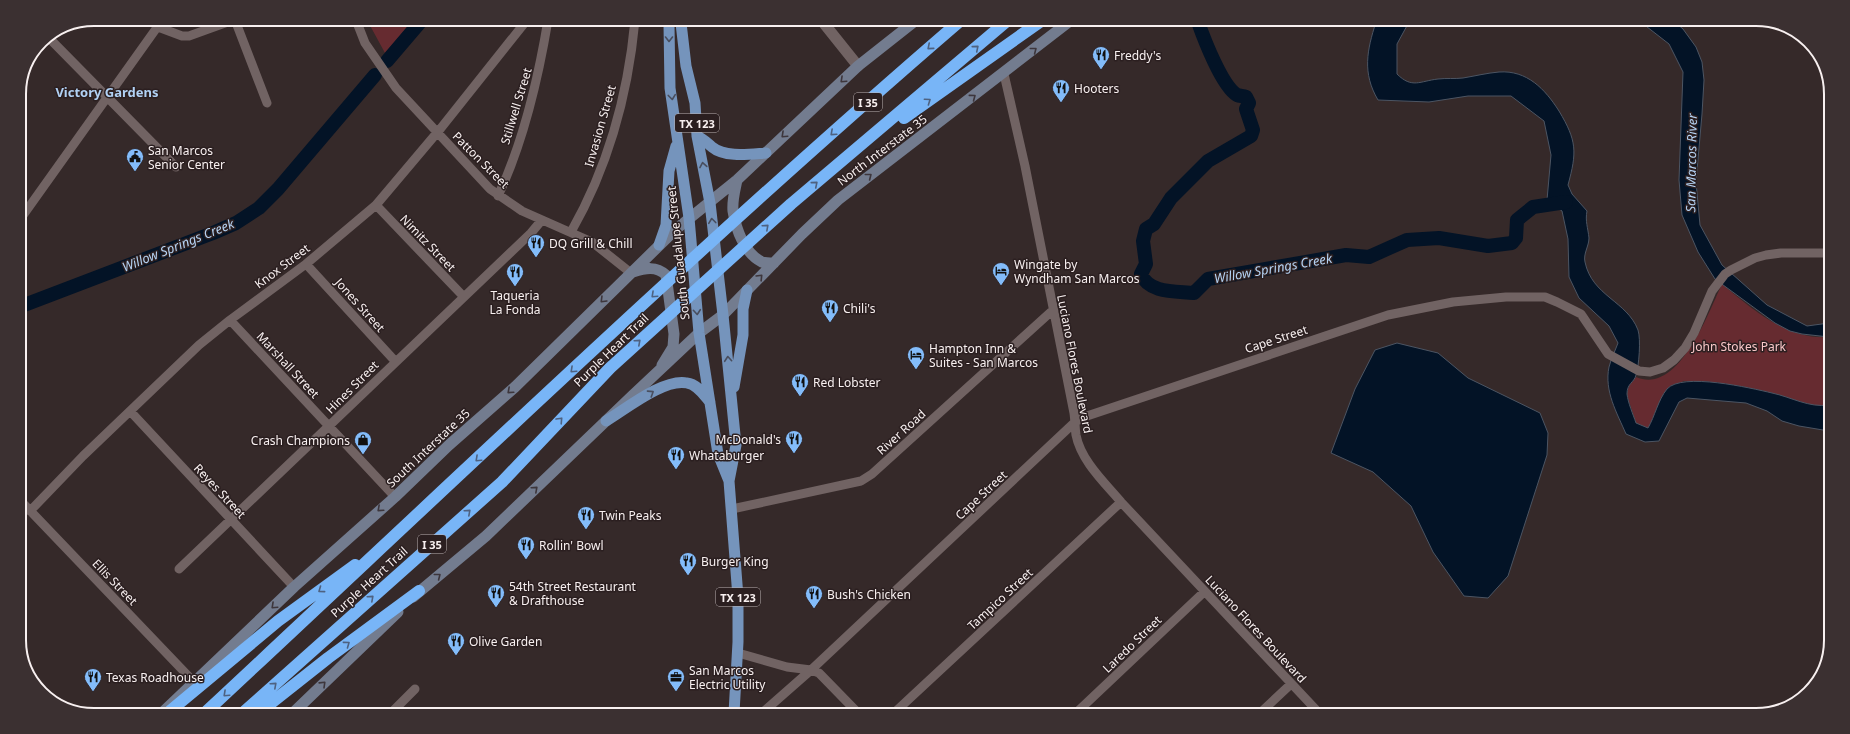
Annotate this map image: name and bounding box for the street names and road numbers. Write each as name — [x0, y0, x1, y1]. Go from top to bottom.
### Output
street label: Stillwell Street — [496, 65, 536, 146]
street label: Invasion Street — [580, 82, 620, 169]
road number: I 35 — [854, 93, 882, 111]
street label: North Interstate 35 — [834, 110, 931, 189]
road number: TX 123 — [675, 114, 719, 132]
street label: Patton Street — [449, 128, 514, 193]
street label: South Guadalupe Street — [662, 185, 693, 321]
street label: Nimitz Street — [396, 211, 460, 276]
street label: Knox Street — [251, 239, 314, 292]
street label: Jones Street — [331, 274, 389, 336]
street label: Luciano Flores Boulevard — [1053, 293, 1097, 435]
street label: Purple Heart Trail — [570, 310, 652, 390]
street label: Cape Street — [1242, 321, 1310, 357]
street label: Marshall Street — [253, 328, 324, 402]
street label: Hines Street — [322, 356, 383, 417]
street label: South Interstate 35 — [383, 405, 474, 491]
street label: River Road — [873, 405, 929, 459]
street label: Reyes Street — [190, 460, 250, 523]
street label: Cape Street — [951, 466, 1011, 523]
road number: I 35 — [418, 535, 446, 553]
street label: Purple Heart Trail — [327, 543, 411, 621]
street label: Ellis Street — [89, 555, 142, 609]
street label: Tampico Street — [964, 564, 1037, 634]
street label: Luciano Flores Boulevard — [1202, 572, 1310, 686]
road number: TX 123 — [716, 588, 760, 606]
street label: Laredo Street — [1099, 611, 1166, 676]

